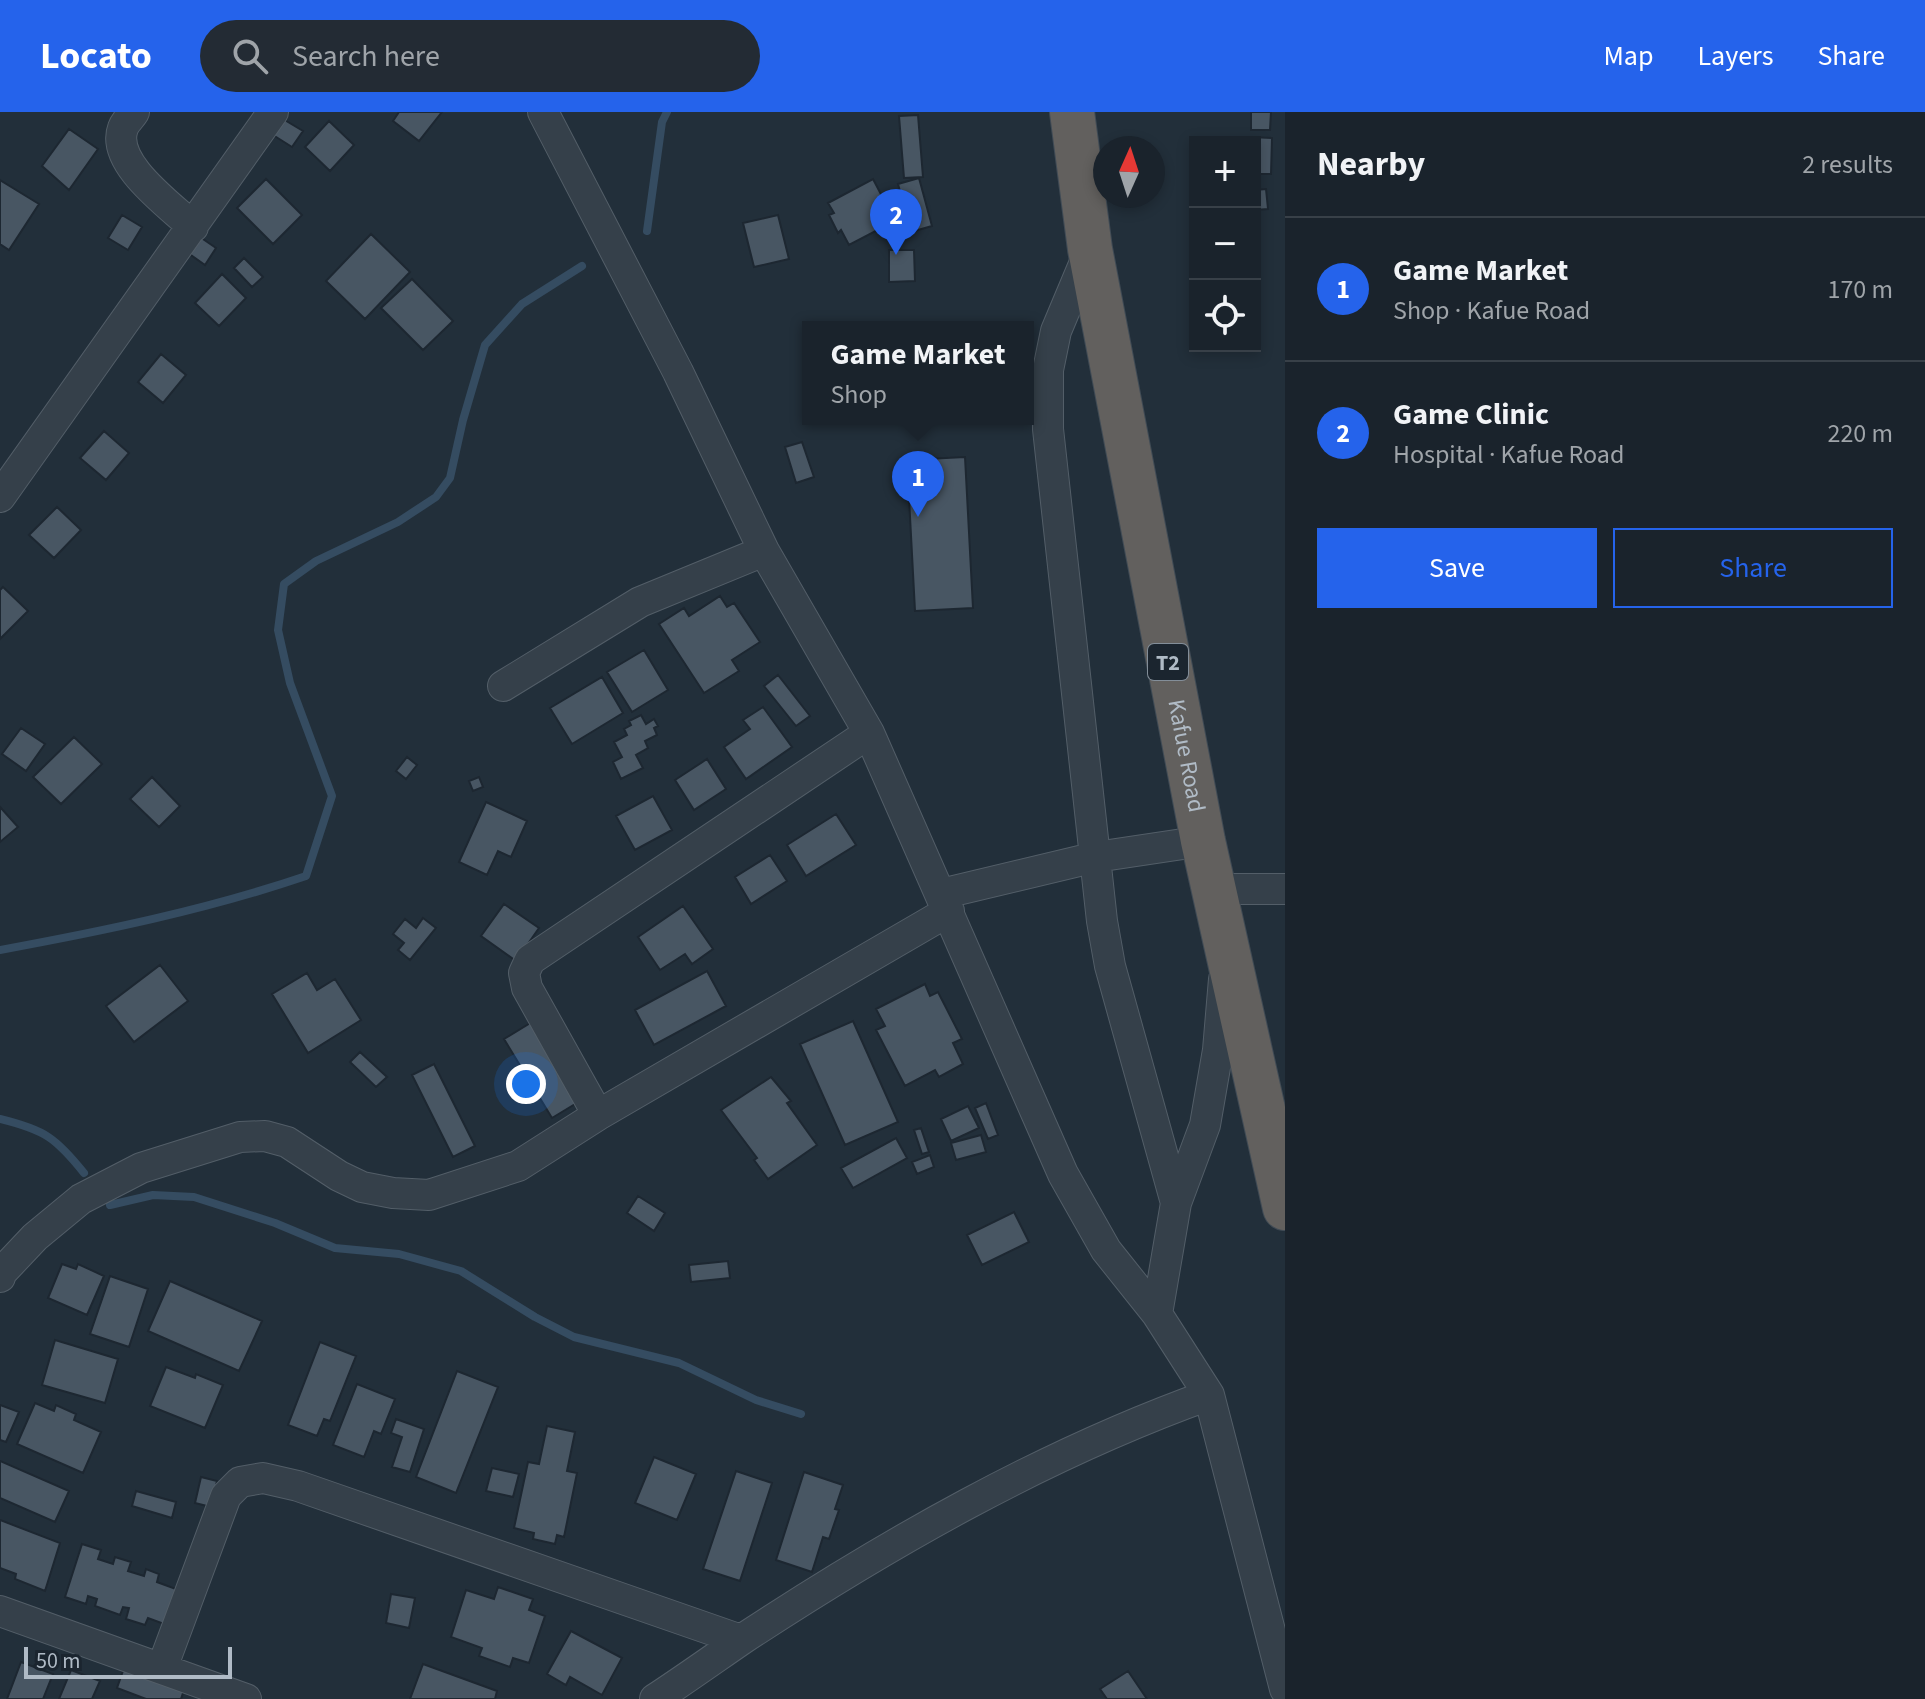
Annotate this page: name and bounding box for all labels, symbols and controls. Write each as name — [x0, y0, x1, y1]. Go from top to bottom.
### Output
search box — [200, 20, 760, 92]
text: Locato — [40, 29, 152, 83]
icon: search — [228, 34, 272, 78]
text: Search here — [292, 35, 440, 78]
text: Map — [1603, 36, 1653, 76]
text: Layers — [1697, 36, 1773, 76]
text: Share — [1817, 36, 1885, 76]
north arrow — [1093, 136, 1165, 208]
map controls — [1189, 136, 1261, 352]
button: + — [1189, 136, 1261, 208]
text: Nearby — [1317, 140, 1425, 189]
text: 2 results — [1802, 146, 1893, 183]
pin: 2 — [870, 189, 922, 255]
button: − — [1189, 208, 1261, 280]
text: Game Market — [1393, 249, 1568, 292]
text: 1 — [1336, 271, 1350, 308]
text: 170 m — [1827, 271, 1893, 308]
button: locate — [1189, 280, 1261, 352]
text: Shop · Kafue Road — [1393, 292, 1590, 329]
popup — [802, 321, 1034, 425]
text: Game Market — [830, 333, 1006, 376]
text: Shop — [830, 376, 887, 413]
text: Game Clinic — [1393, 393, 1549, 436]
text: 2 — [1336, 415, 1350, 452]
text: 220 m — [1827, 415, 1893, 452]
text: Hospital · Kafue Road — [1393, 436, 1624, 473]
pin: 1 — [892, 451, 944, 517]
button: Save — [1317, 528, 1597, 608]
button: Share — [1613, 528, 1893, 608]
road number: T2 — [1148, 644, 1188, 680]
street label: Kafue Road — [1158, 696, 1214, 815]
your location — [506, 1064, 546, 1104]
scale bar — [24, 1643, 232, 1679]
text: 50 m — [36, 1645, 81, 1677]

